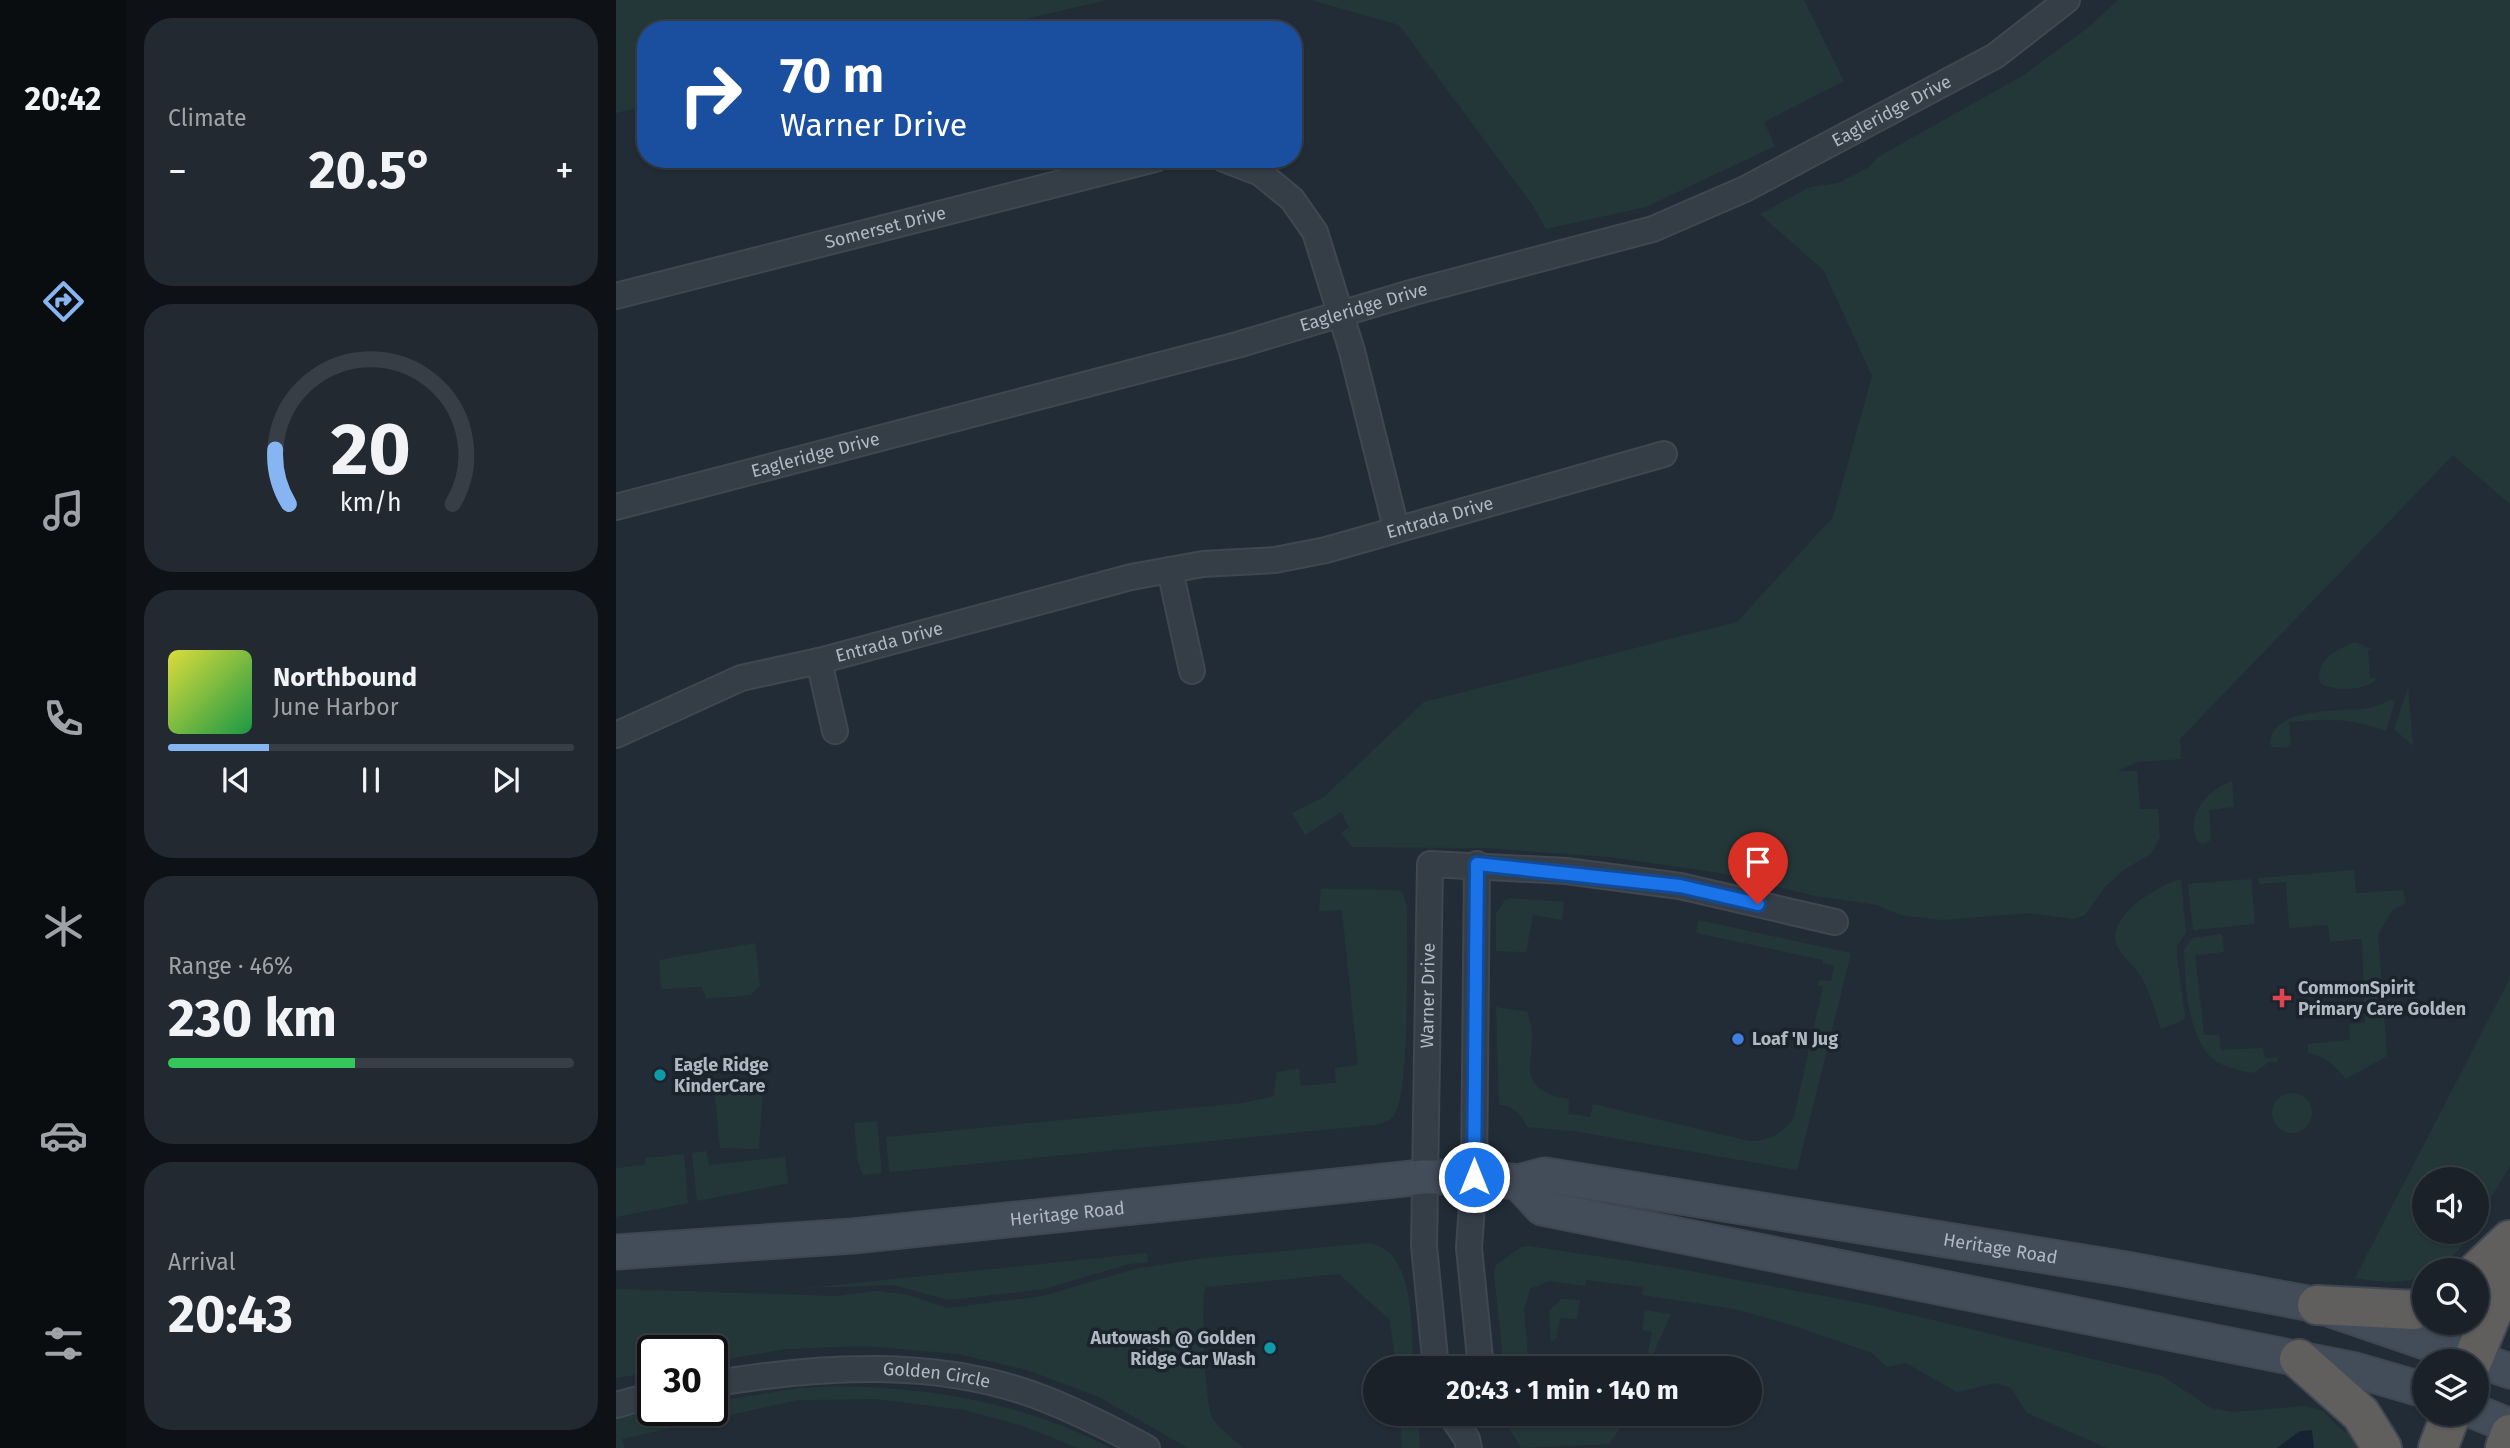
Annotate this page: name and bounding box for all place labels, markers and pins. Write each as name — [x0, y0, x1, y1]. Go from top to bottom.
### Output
pin — [1728, 832, 1788, 904]
place label: CommonSpirit Primary Care Golden — [2298, 977, 2466, 1020]
marker: CommonSpirit Primary Care Golden — [2272, 988, 2292, 1008]
place label: Loaf 'N Jug — [1752, 1028, 1838, 1050]
marker: Loaf 'N Jug — [1730, 1031, 1746, 1047]
place label: Eagle Ridge KinderCare — [674, 1054, 769, 1097]
marker: Eagle Ridge KinderCare — [652, 1067, 668, 1083]
place label: Autowash @ Golden Ridge Car Wash — [1090, 1327, 1256, 1370]
marker: Autowash @ Golden Ridge Car Wash — [1262, 1340, 1278, 1356]

